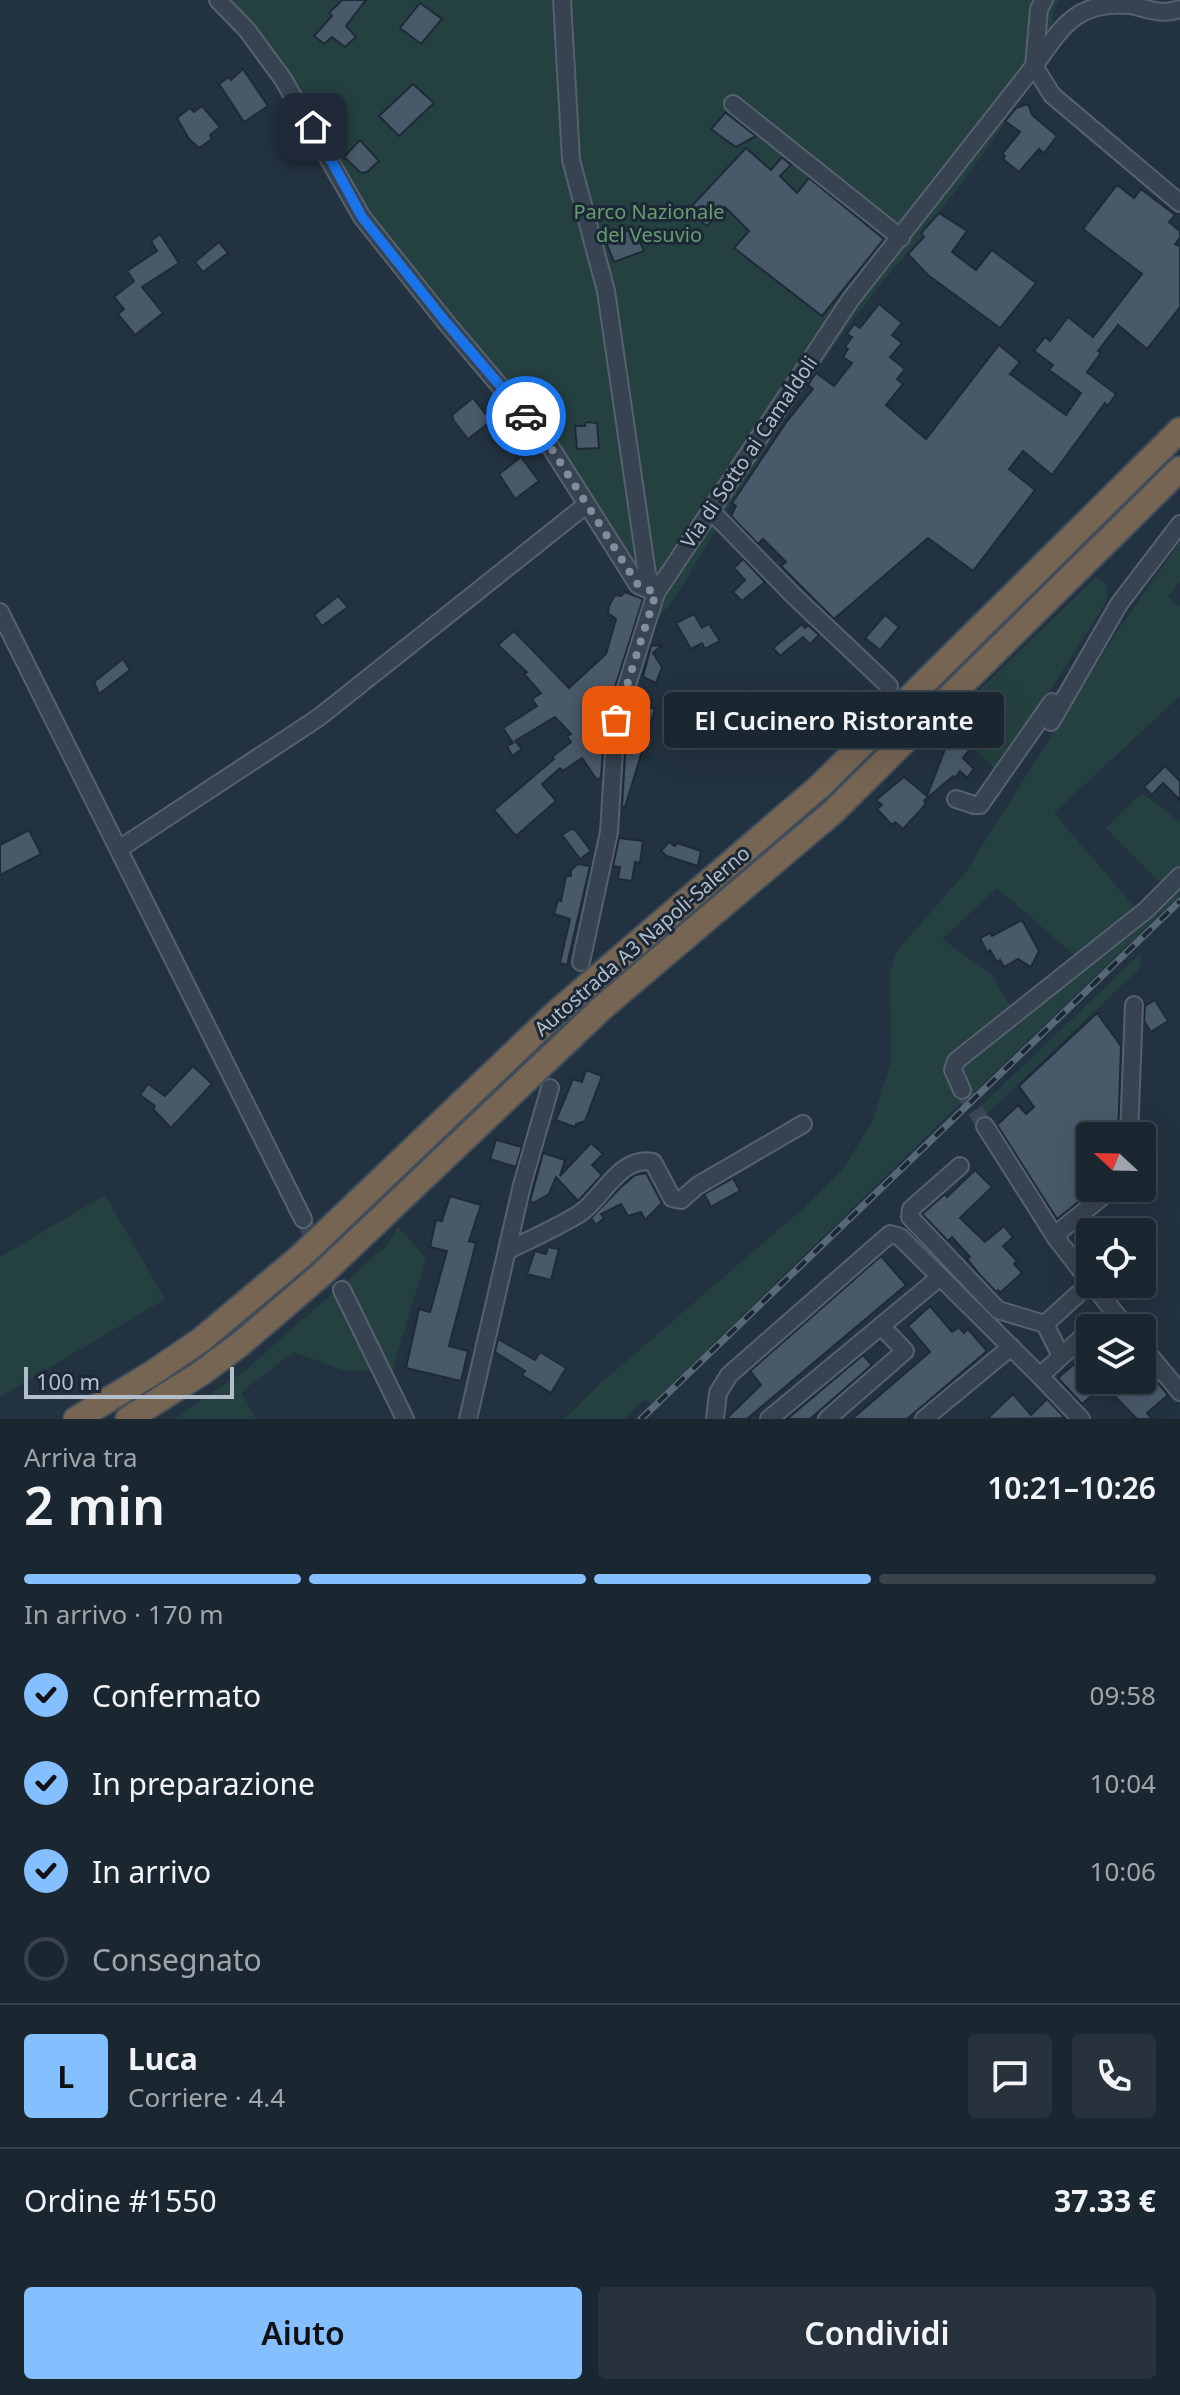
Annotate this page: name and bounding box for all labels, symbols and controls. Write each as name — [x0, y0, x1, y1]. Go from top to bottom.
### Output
pin — [279, 93, 347, 161]
icon: home — [291, 105, 335, 149]
park label: Parco Nazionale del Vesuvio — [573, 198, 725, 248]
street label: Via di Sotto ai Camaldoli — [674, 350, 823, 553]
courier — [486, 376, 566, 456]
icon: car — [504, 394, 548, 438]
pin — [582, 686, 650, 754]
callout: El Cucinero Ristorante — [664, 692, 1004, 748]
icon: bag — [594, 698, 638, 742]
text: El Cucinero Ristorante — [694, 702, 974, 738]
street label: Autostrada A3 Napoli-Salerno — [528, 839, 755, 1042]
north arrow — [1076, 1122, 1156, 1202]
map controls — [1076, 1122, 1156, 1394]
button: locate — [1076, 1218, 1156, 1298]
button: layers — [1076, 1314, 1156, 1394]
scale bar — [24, 1363, 234, 1399]
text: 100 m — [36, 1366, 100, 1396]
text: Arriva tra — [24, 1439, 138, 1475]
text: 10:21–10:26 — [987, 1467, 1156, 1508]
text: 2 min — [24, 1469, 165, 1540]
text: In arrivo · 170 m — [24, 1596, 224, 1632]
icon: check — [24, 1673, 68, 1717]
text: Confermato — [92, 1675, 261, 1716]
text: 09:58 — [1090, 1677, 1156, 1713]
icon: check — [24, 1761, 68, 1805]
text: In preparazione — [92, 1763, 315, 1804]
text: 10:04 — [1090, 1765, 1156, 1801]
icon: check — [24, 1849, 68, 1893]
text: In arrivo — [92, 1851, 211, 1892]
text: 10:06 — [1090, 1853, 1156, 1889]
text: Consegnato — [92, 1939, 262, 1980]
button: chat — [968, 2034, 1052, 2118]
button: phone — [1072, 2034, 1156, 2118]
text: Luca — [128, 2038, 198, 2079]
text: L — [58, 2056, 74, 2097]
text: Corriere · 4.4 — [128, 2079, 285, 2115]
text: Ordine #1550 — [24, 2180, 217, 2221]
text: 37.33 € — [1054, 2180, 1156, 2221]
button: Aiuto — [24, 2287, 582, 2379]
button: Condividi — [598, 2287, 1156, 2379]

